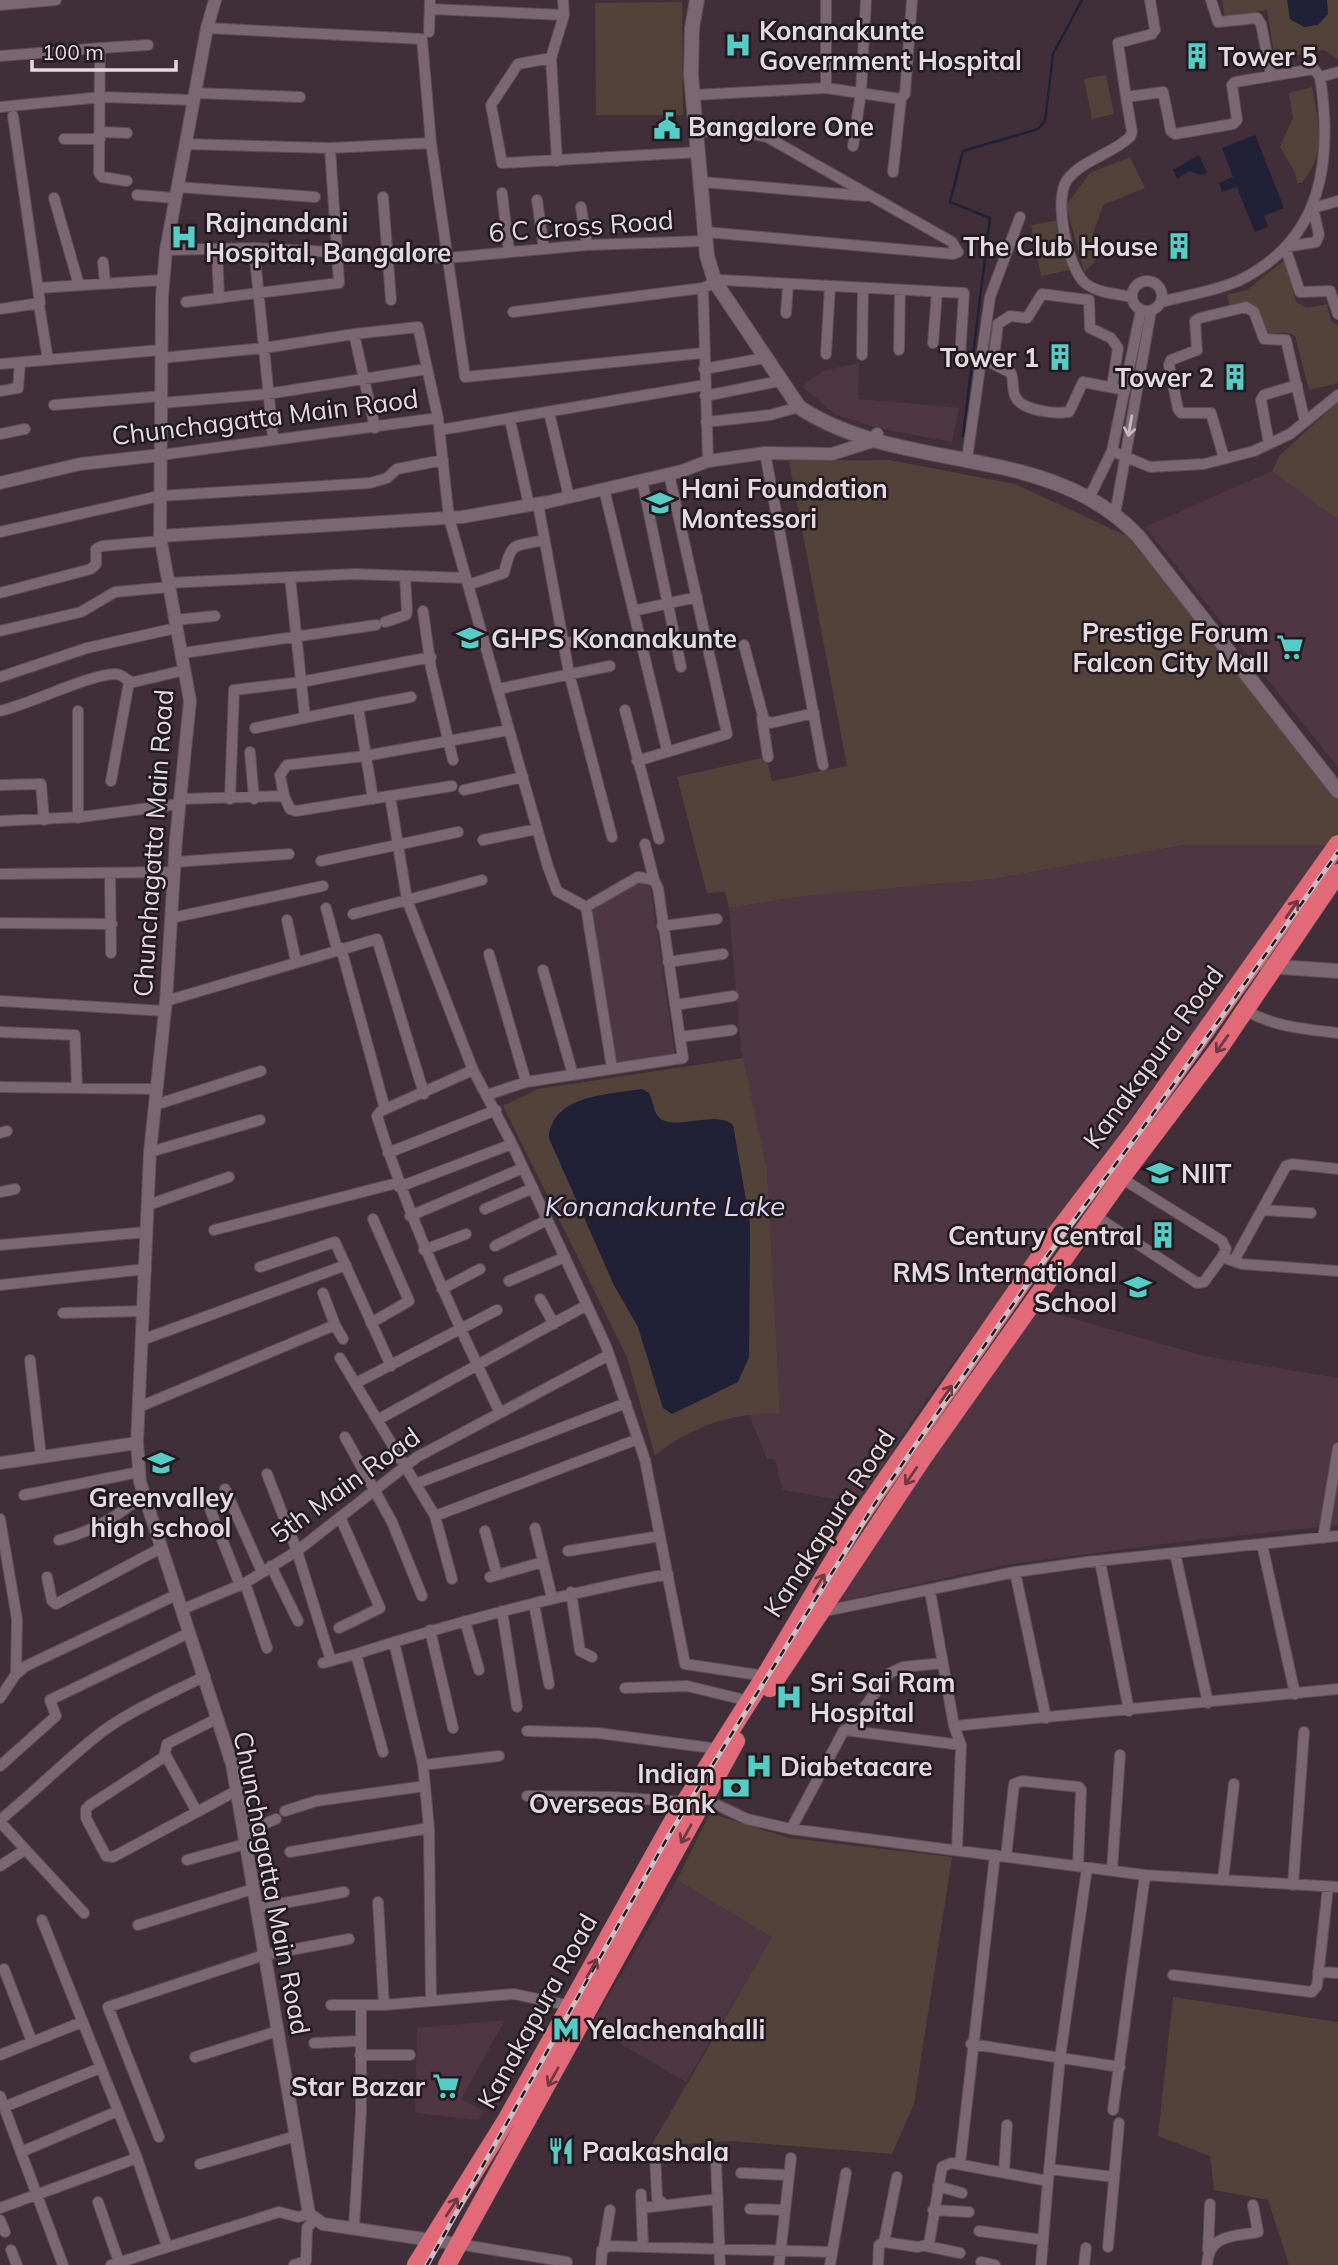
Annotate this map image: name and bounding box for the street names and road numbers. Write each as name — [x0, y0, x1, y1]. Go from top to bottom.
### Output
street label: 6 C Cross Road — [487, 203, 675, 249]
street label: Chunchagatta Main Raod — [110, 382, 420, 452]
street label: Chunchagatta Main Road — [126, 688, 180, 998]
street label: Kanakapura Road — [1076, 959, 1230, 1155]
street label: 5th Main Road — [264, 1420, 426, 1550]
street label: Kanakapura Road — [756, 1423, 902, 1623]
street label: Chunchagatta Main Road — [226, 1729, 318, 2037]
street label: Kanakapura Road — [470, 1908, 604, 2114]

